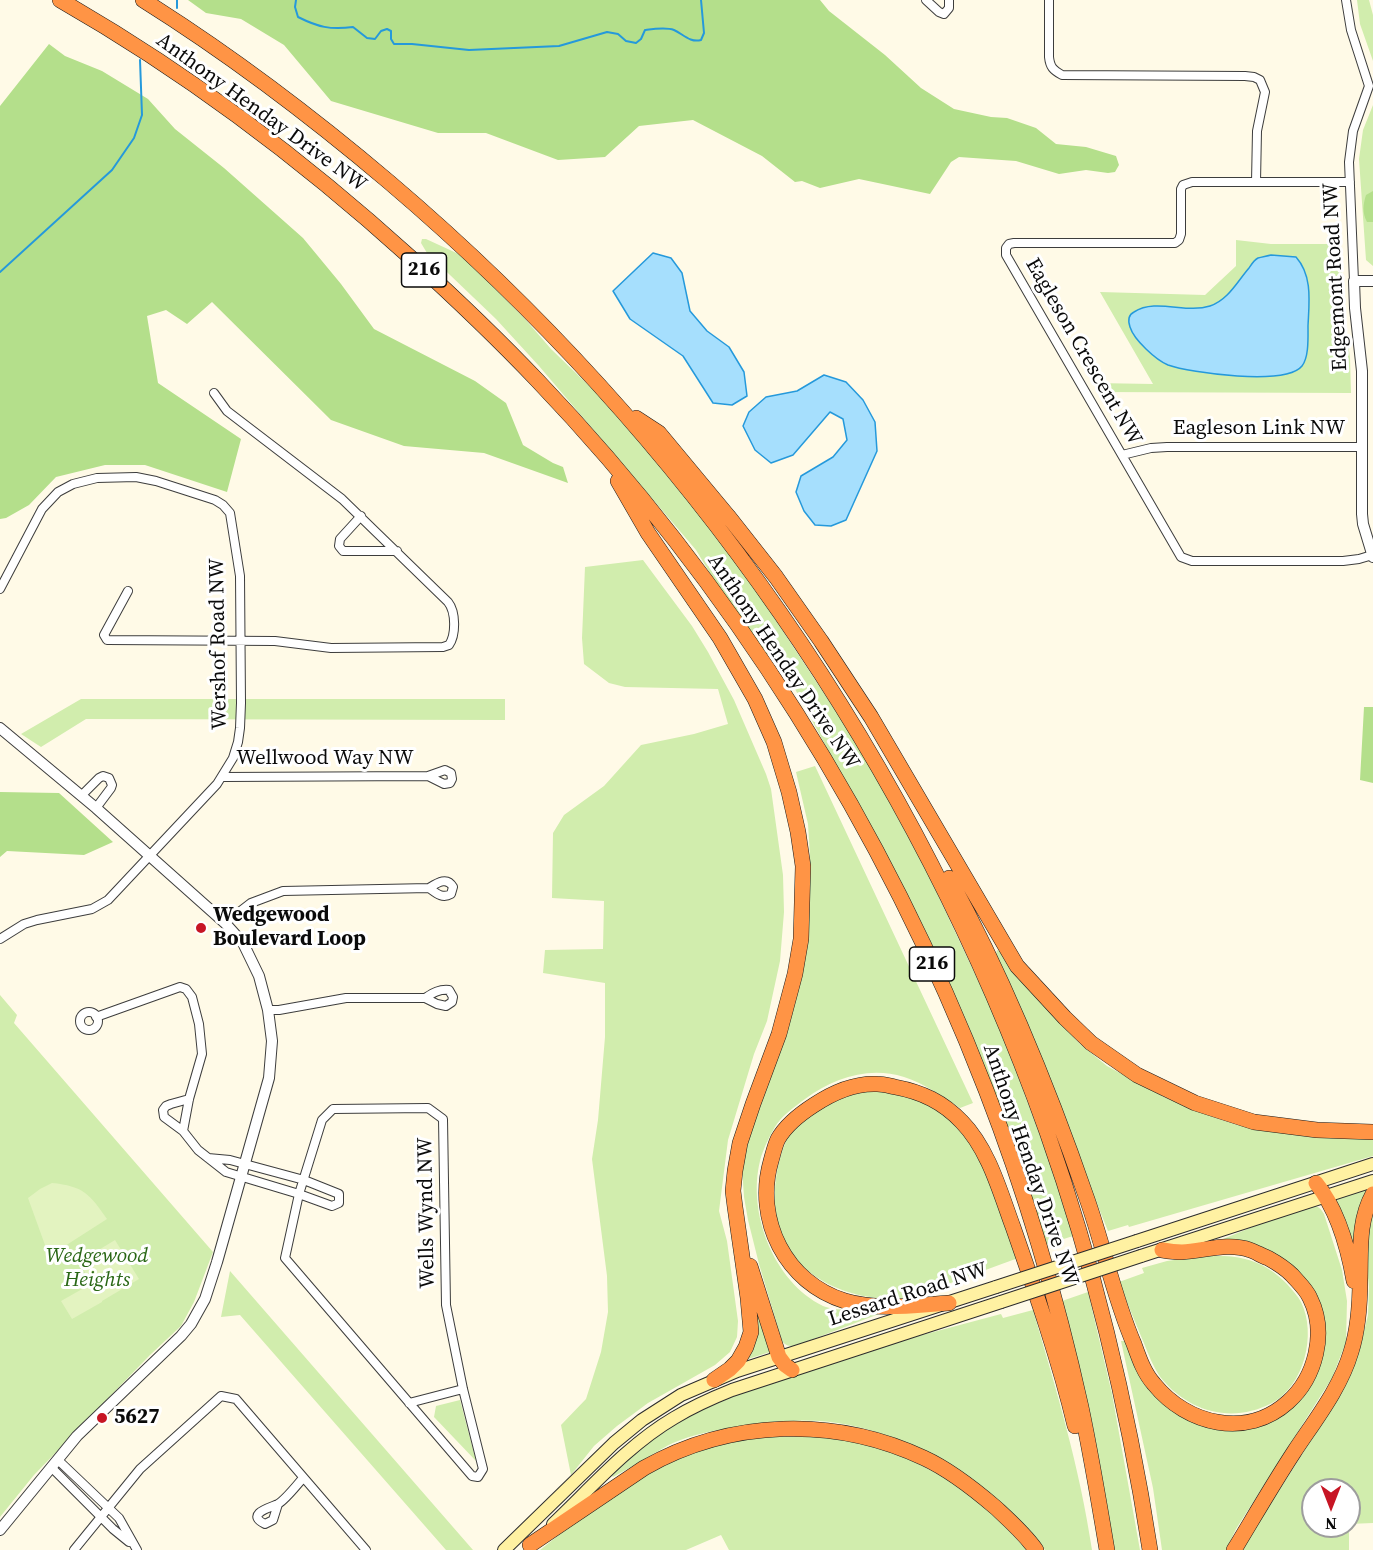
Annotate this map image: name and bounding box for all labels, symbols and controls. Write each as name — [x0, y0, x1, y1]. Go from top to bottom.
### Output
street label: Anthony Henday Drive NW — [151, 28, 371, 198]
street label: Edgemont Road NW — [1318, 182, 1354, 372]
road number: 216 — [402, 253, 446, 287]
street label: Eagleson Crescent NW — [1019, 254, 1147, 450]
street label: Eagleson Link NW — [1173, 416, 1345, 442]
street label: Anthony Henday Drive NW — [702, 550, 864, 774]
street label: Wershof Road NW — [205, 558, 233, 730]
street label: Wellwood Way NW — [236, 746, 414, 772]
place label: Wedgewood Boulevard Loop — [213, 903, 366, 953]
marker: Wedgewood Boulevard Loop — [194, 921, 208, 935]
road number: 216 — [910, 947, 954, 981]
street label: Anthony Henday Drive NW — [977, 1041, 1083, 1289]
street label: Wells Wynd NW — [413, 1137, 441, 1289]
park label: Wedgewood Heights — [46, 1244, 148, 1294]
street label: Lessard Road NW — [825, 1257, 991, 1333]
place label: 5627 — [114, 1405, 160, 1431]
marker: 5627 — [95, 1411, 109, 1425]
north arrow — [1301, 1478, 1361, 1538]
text: N — [1325, 1513, 1337, 1535]

